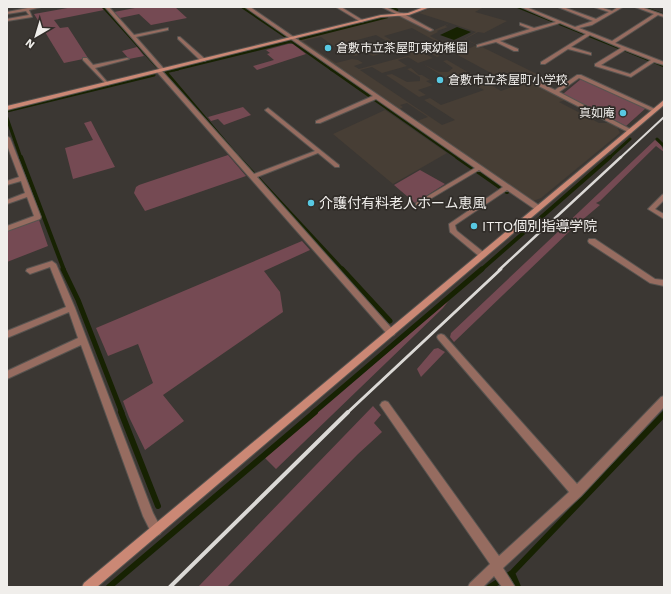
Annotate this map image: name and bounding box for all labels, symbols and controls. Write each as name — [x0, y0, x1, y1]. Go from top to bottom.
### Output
north arrow — [16, 16, 56, 56]
text: N — [23, 36, 37, 51]
place label: 倉敷市立茶屋町東幼稚園 — [336, 41, 468, 55]
marker: 倉敷市立茶屋町東幼稚園 — [323, 43, 333, 53]
place label: 倉敷市立茶屋町小学校 — [448, 73, 568, 87]
marker: 倉敷市立茶屋町小学校 — [435, 75, 445, 85]
place label: 真如庵 — [579, 106, 615, 120]
marker: 真如庵 — [618, 108, 628, 118]
place label: 介護付有料老人ホーム恵風 — [319, 195, 487, 211]
marker: 介護付有料老人ホーム恵風 — [306, 198, 316, 208]
place label: ITTO個別指導学院 — [482, 218, 597, 234]
marker: ITTO個別指導学院 — [469, 221, 479, 231]

